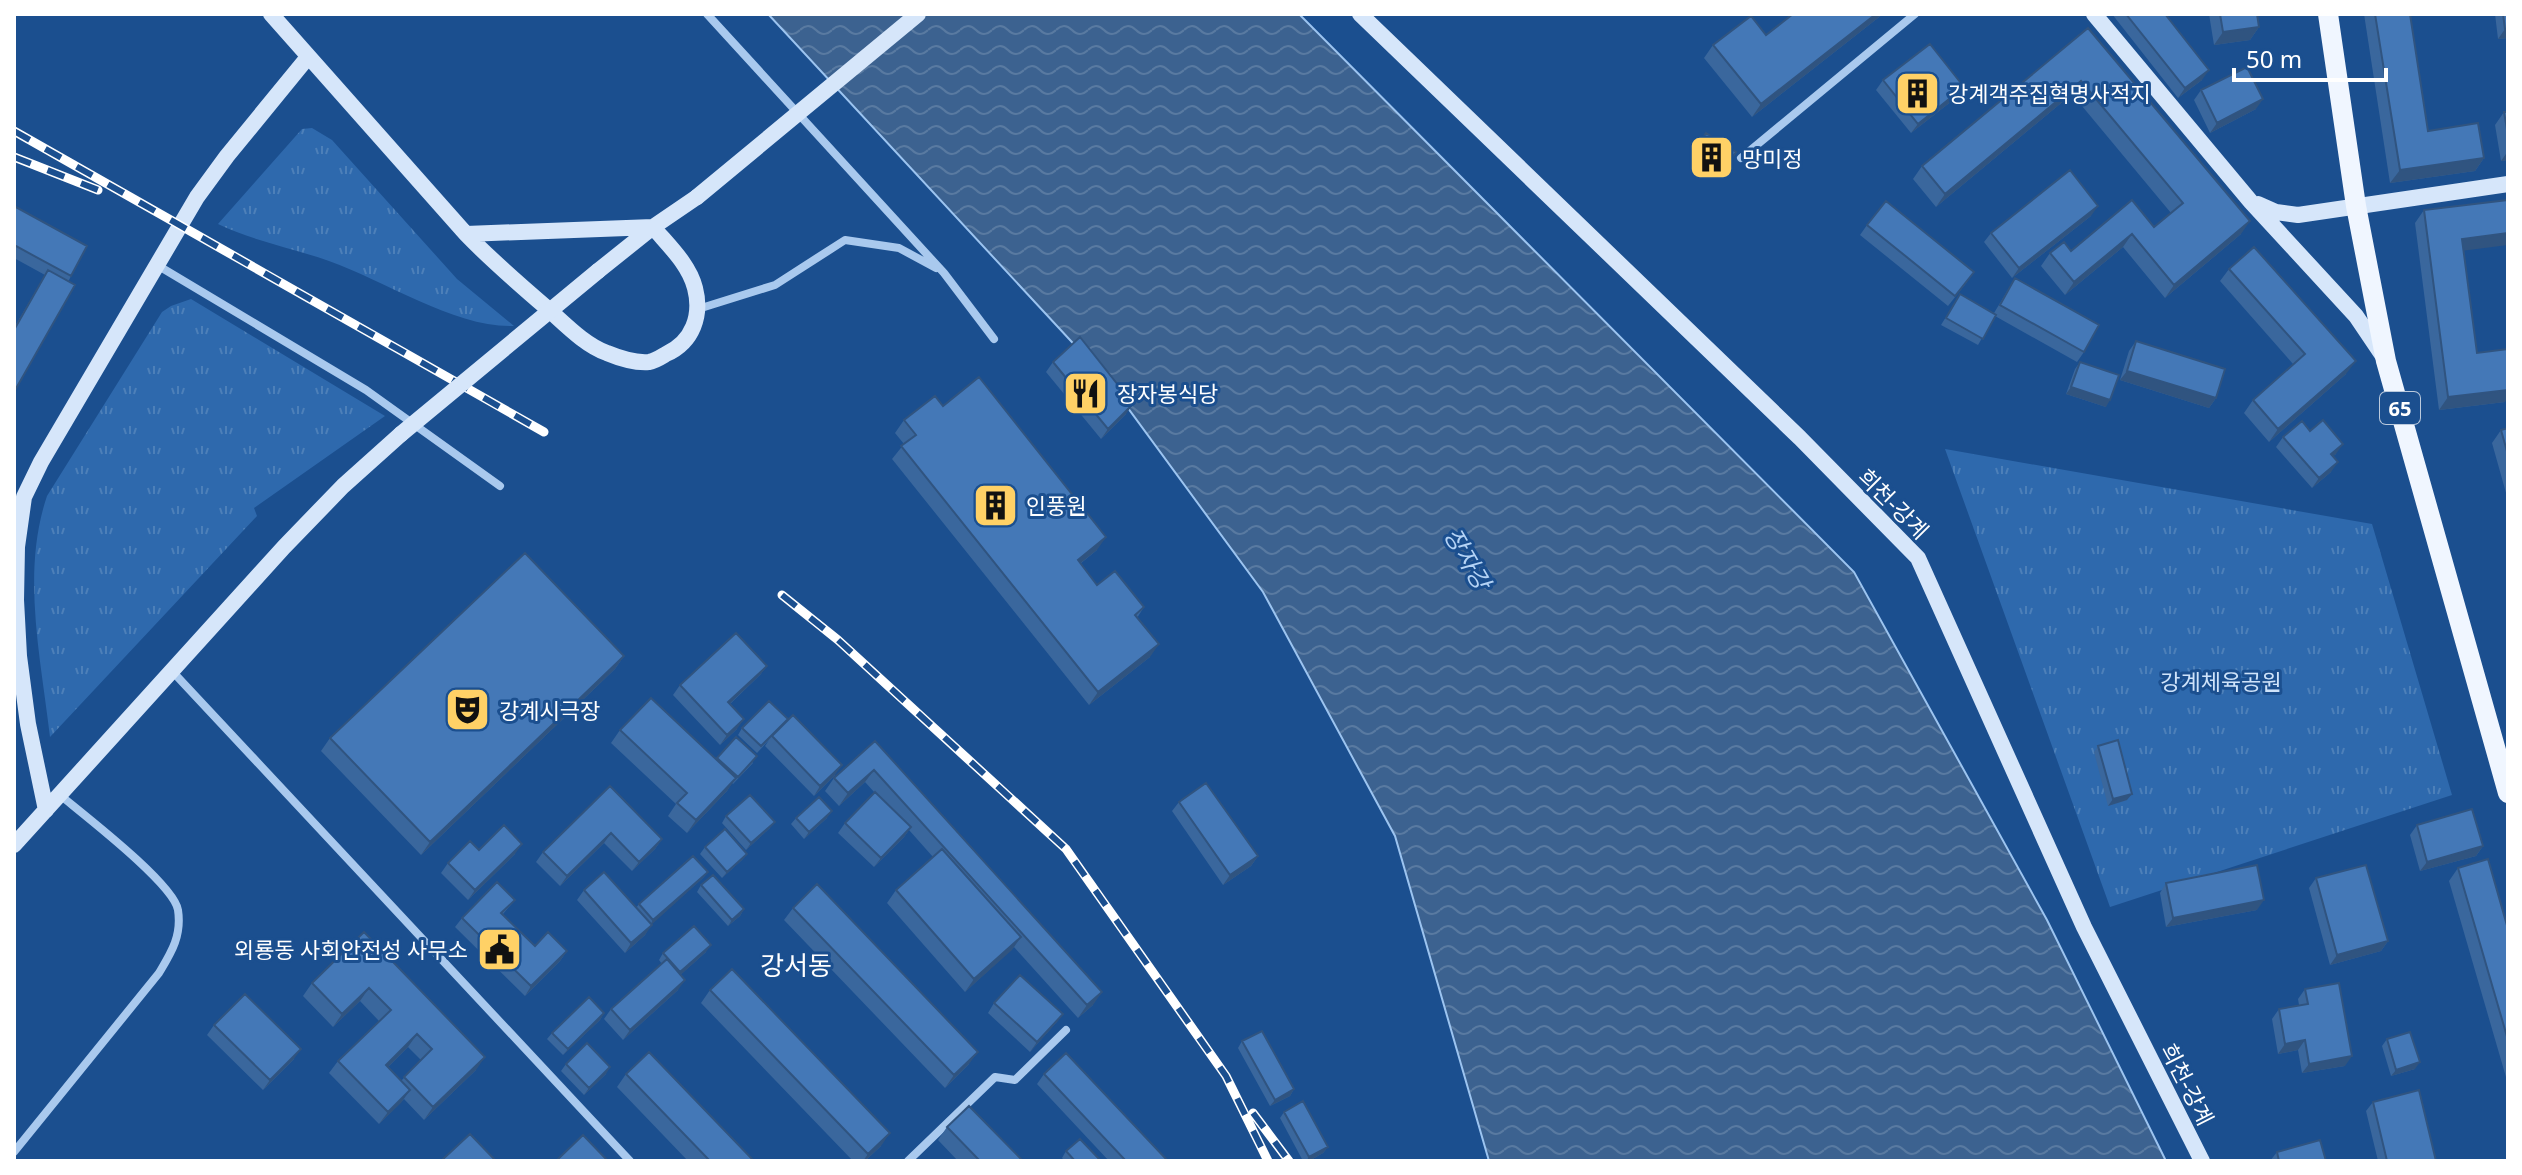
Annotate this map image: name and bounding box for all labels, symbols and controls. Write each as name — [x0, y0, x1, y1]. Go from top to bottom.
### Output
scale bar — [2234, 32, 2386, 82]
text: 50 m — [2246, 42, 2302, 75]
building icon: 강계객주집혁명사적지 — [1893, 69, 1941, 117]
place label: 강계객주집혁명사적지 — [1948, 78, 2150, 108]
building icon: 망미정 — [1687, 134, 1735, 182]
place label: 망미정 — [1742, 143, 1803, 173]
restaurant icon: 장자봉식당 — [1062, 369, 1110, 417]
place label: 장자봉식당 — [1117, 378, 1218, 408]
road number: 65 — [2380, 392, 2420, 424]
street label: 희천-강계 — [1852, 461, 1936, 545]
building icon: 인풍원 — [971, 481, 1019, 529]
place label: 인풍원 — [1026, 490, 1087, 520]
water label: 장자강 — [1437, 521, 1500, 597]
park label: 강계체육공원 — [2160, 666, 2282, 696]
theatre icon: 강계시극장 — [444, 686, 492, 734]
place label: 강계시극장 — [499, 695, 600, 725]
public building icon: 외룡동 사회안전성 사무소 — [475, 925, 523, 973]
place label: 외룡동 사회안전성 사무소 — [234, 934, 468, 964]
district label: 강서동 — [760, 947, 832, 983]
street label: 희천-강계 — [2155, 1038, 2221, 1130]

